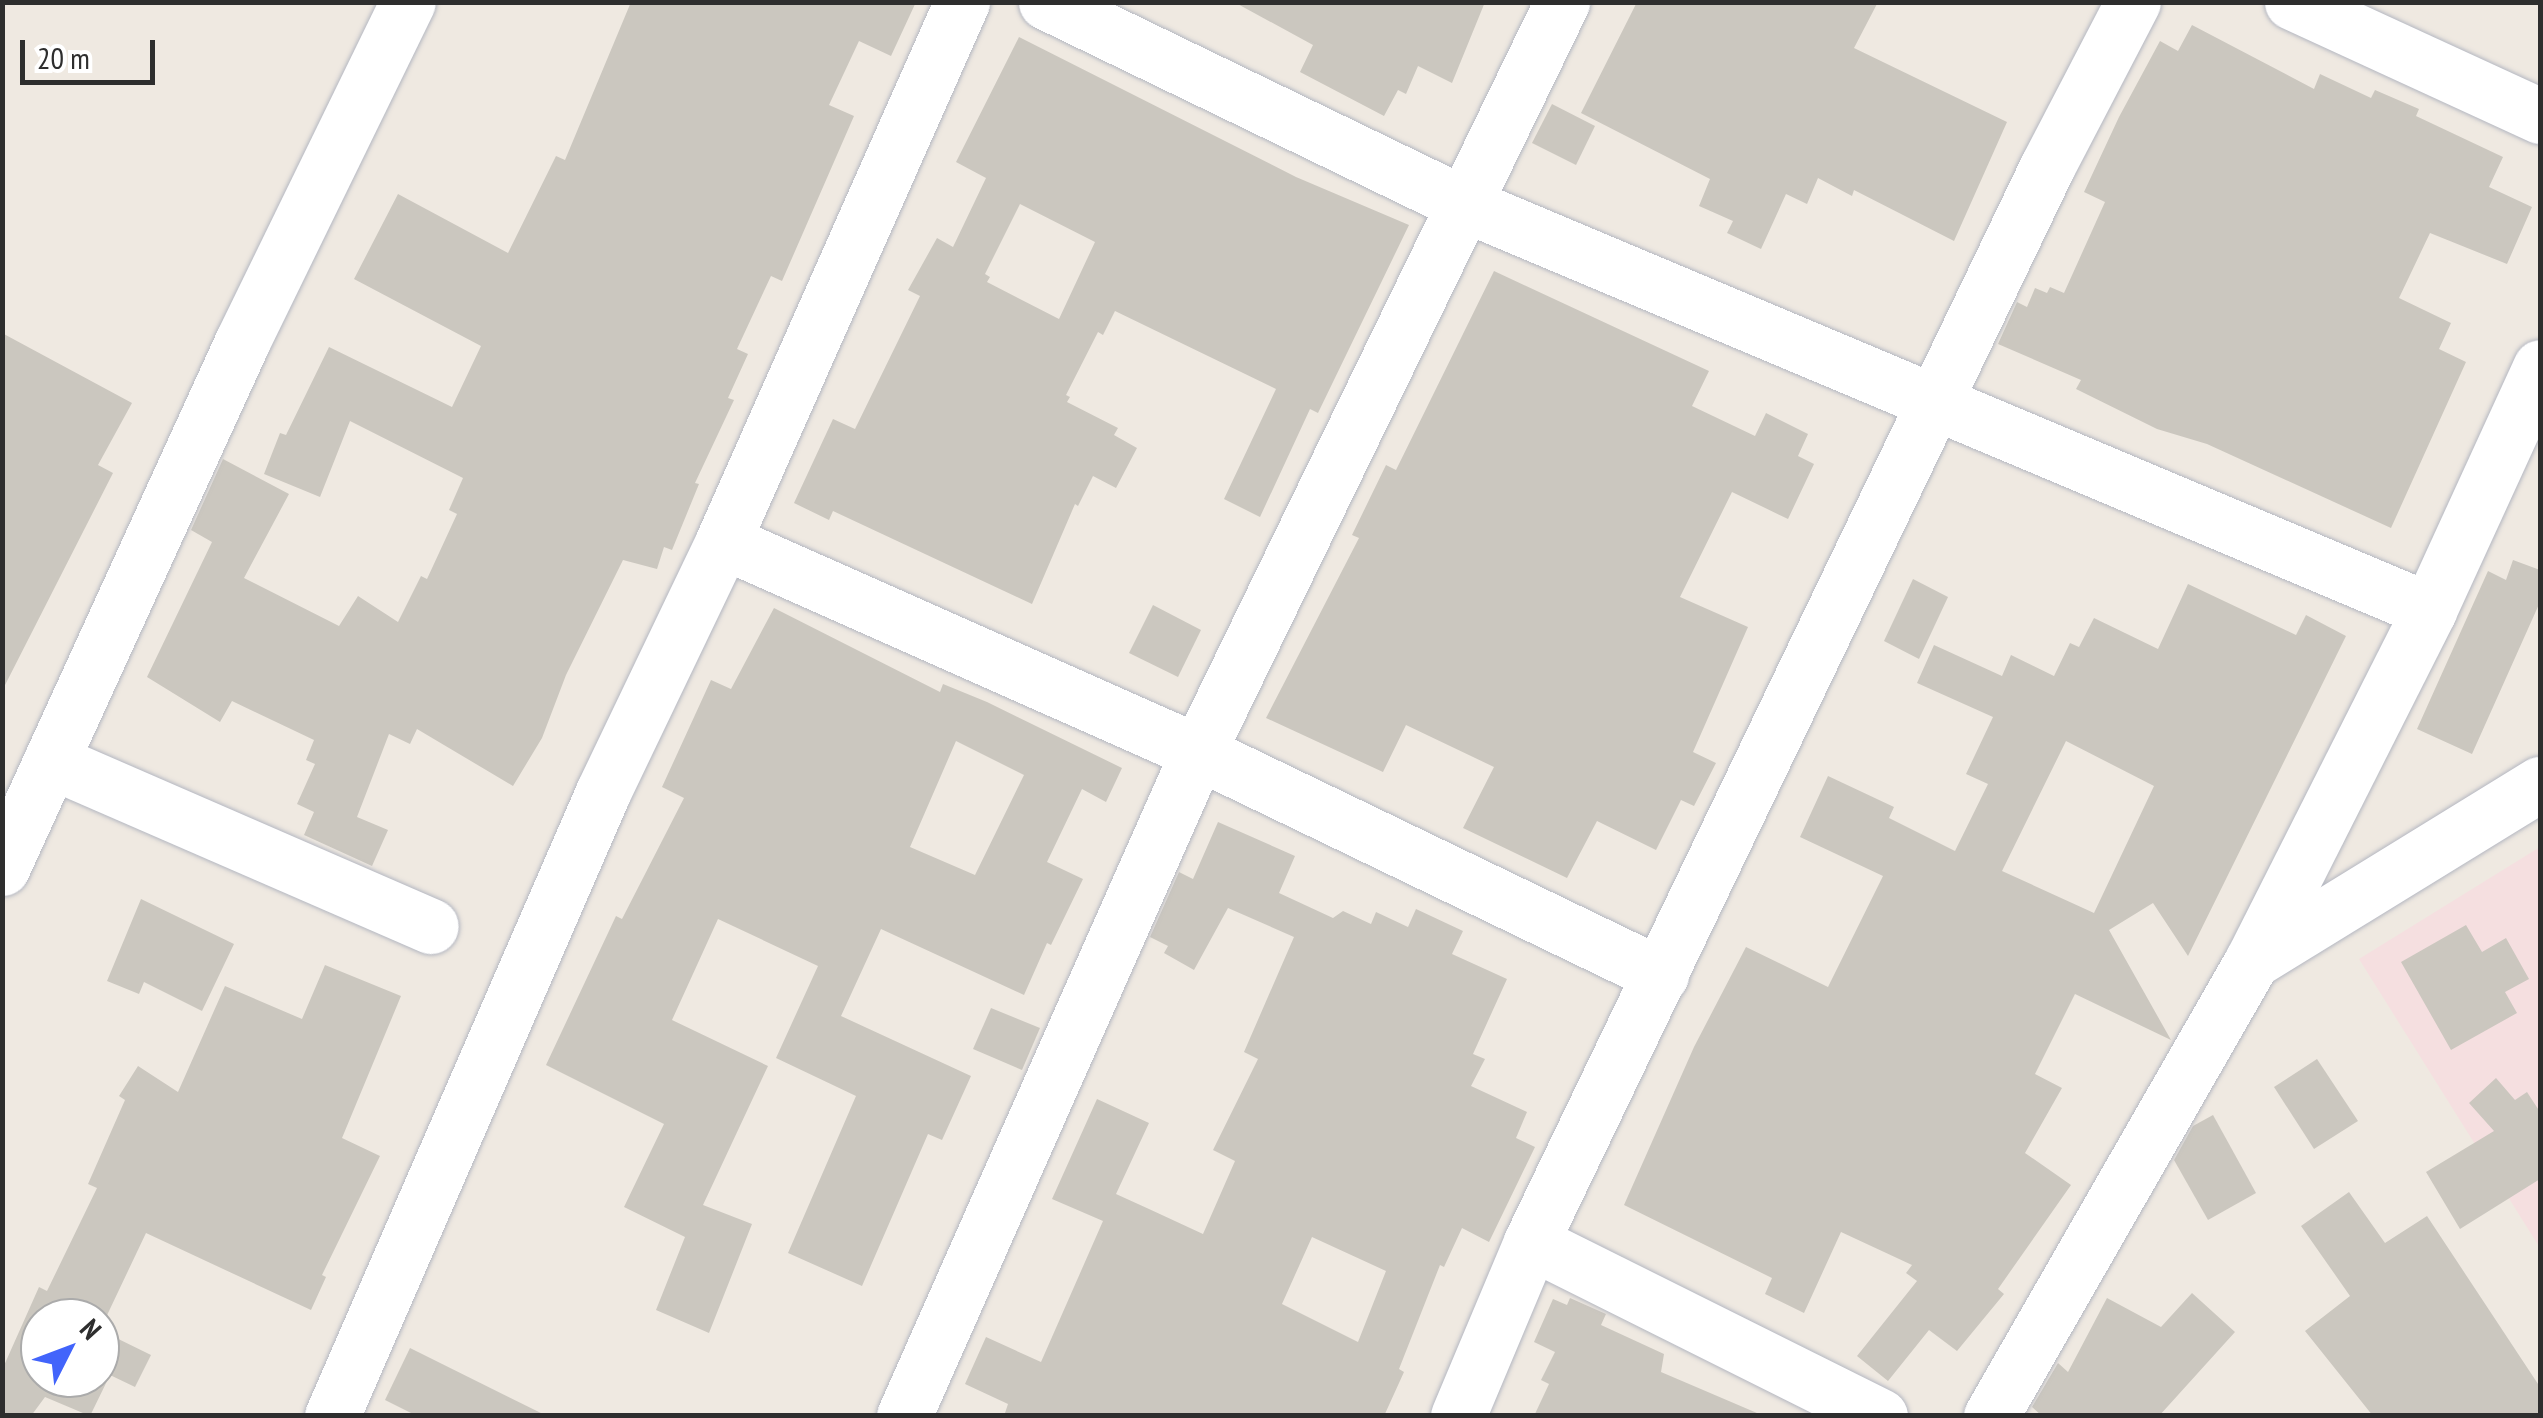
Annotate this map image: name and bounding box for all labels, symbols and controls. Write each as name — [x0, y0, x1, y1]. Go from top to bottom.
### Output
scale bar — [25, 20, 160, 82]
text: 20 m — [37, 38, 90, 77]
north arrow — [20, 1298, 120, 1398]
text: N — [72, 1311, 110, 1347]

